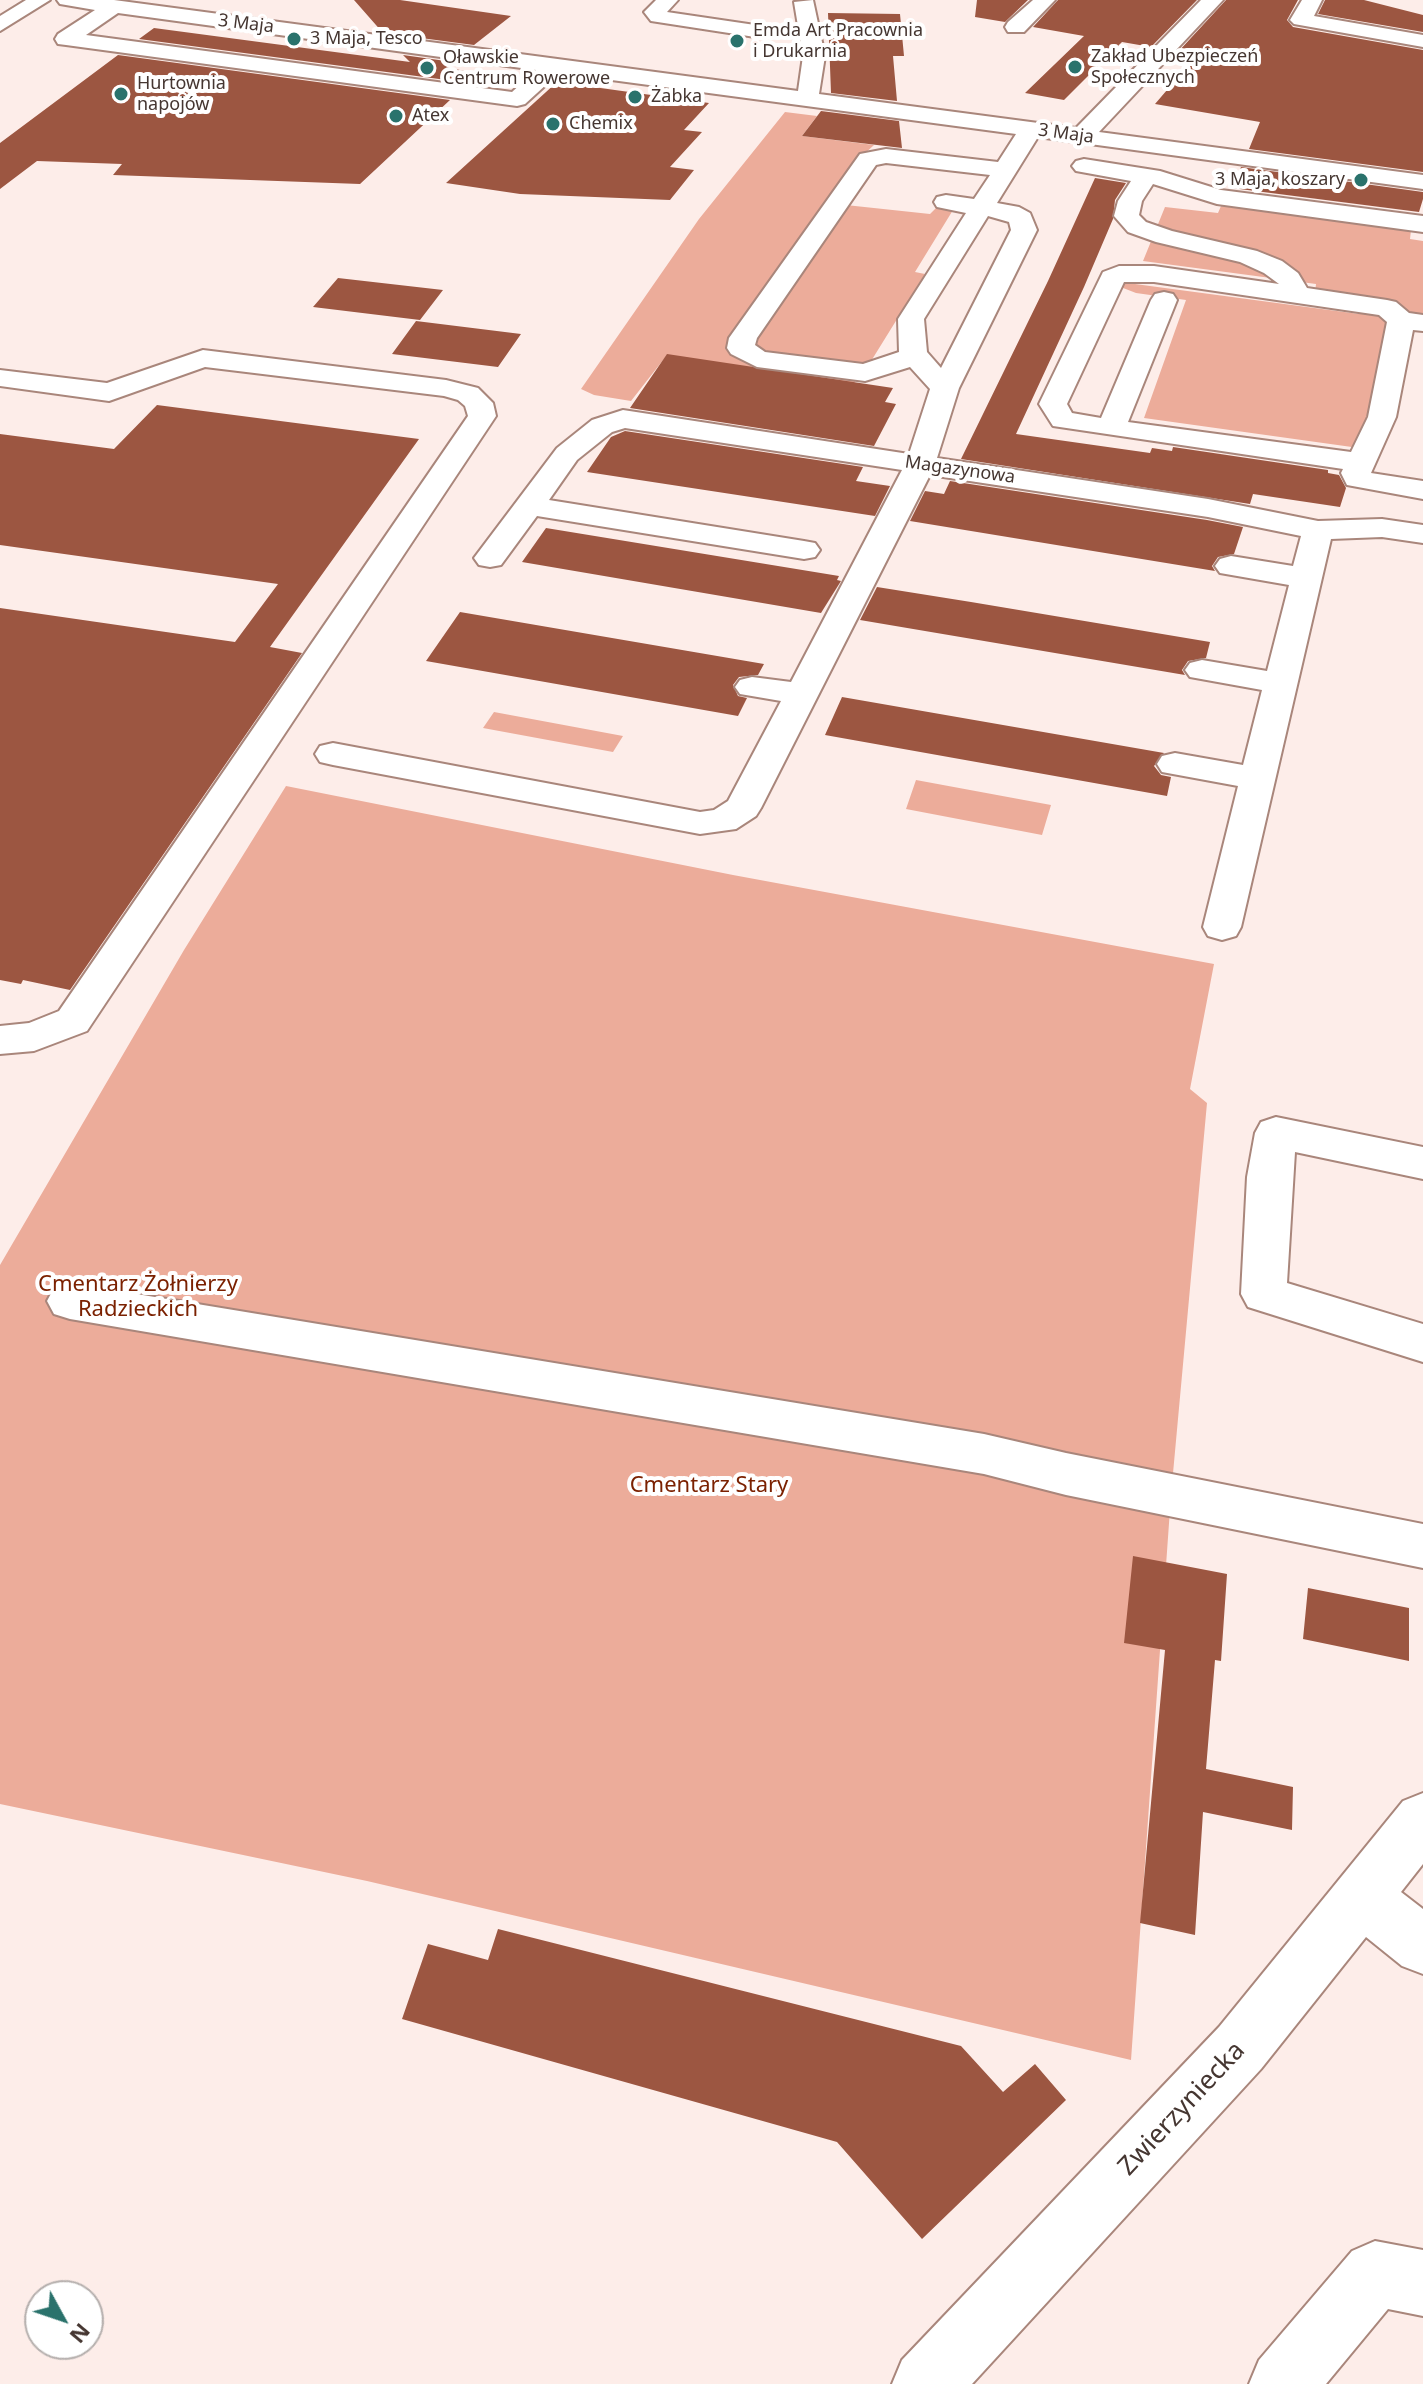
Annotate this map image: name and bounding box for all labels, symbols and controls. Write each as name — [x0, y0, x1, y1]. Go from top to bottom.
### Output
street label: 3 Maja — [217, 10, 275, 38]
place label: Emda Art Pracownia i Drukarnia — [753, 20, 923, 62]
place label: 3 Maja, Tesco — [310, 28, 423, 50]
marker: 3 Maja, Tesco — [285, 30, 303, 48]
marker: Emda Art Pracownia i Drukarnia — [728, 32, 746, 50]
place label: Zakład Ubezpieczeń Społecznych — [1091, 46, 1258, 88]
place label: Oławskie Centrum Rowerowe — [443, 47, 610, 90]
marker: Zakład Ubezpieczeń Społecznych — [1066, 58, 1084, 76]
marker: Oławskie Centrum Rowerowe — [418, 59, 436, 77]
place label: Hurtownia napojów — [137, 73, 226, 116]
marker: Hurtownia napojów — [112, 85, 130, 103]
place label: Żabka — [651, 86, 702, 108]
marker: Żabka — [626, 88, 644, 106]
place label: Atex — [412, 105, 449, 127]
marker: Atex — [387, 107, 405, 125]
place label: Chemix — [569, 113, 633, 135]
marker: Chemix — [544, 115, 562, 133]
street label: 3 Maja — [1037, 119, 1095, 149]
place label: 3 Maja, koszary — [1215, 169, 1345, 191]
marker: 3 Maja, koszary — [1352, 171, 1370, 189]
street label: Magazynowa — [903, 452, 1017, 488]
park label: Cmentarz Żołnierzy Radzieckich — [38, 1272, 238, 1324]
park label: Cmentarz Stary — [630, 1473, 788, 1499]
street label: Zwierzyniecka — [1112, 2036, 1252, 2182]
north arrow — [24, 2280, 104, 2360]
text: N — [64, 2318, 98, 2351]

